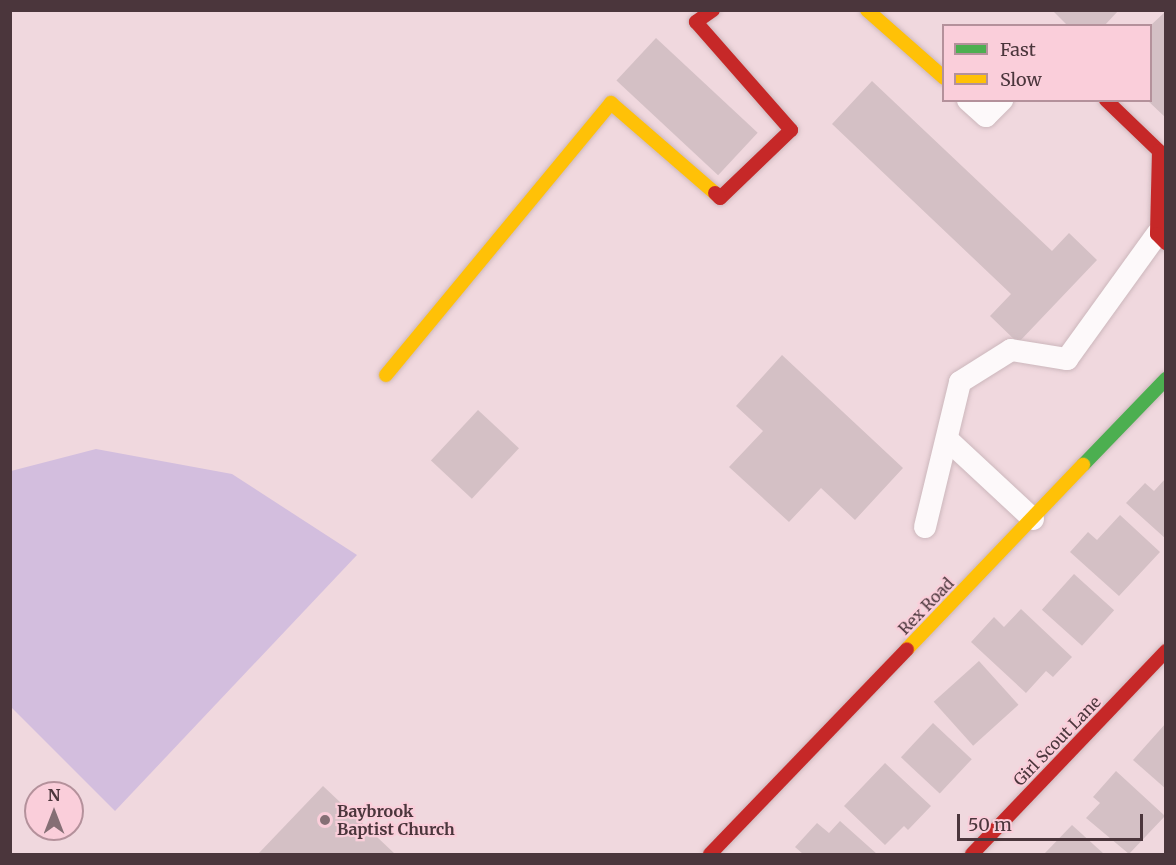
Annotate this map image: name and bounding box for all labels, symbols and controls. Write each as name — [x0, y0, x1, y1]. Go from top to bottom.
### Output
legend — [942, 24, 1152, 102]
text: Fast — [1000, 38, 1036, 61]
text: Slow — [1000, 68, 1042, 91]
street label: Rex Road — [894, 574, 958, 638]
street label: Girl Scout Lane — [1009, 692, 1105, 790]
north arrow — [24, 781, 84, 841]
text: N — [48, 785, 60, 805]
place label: Baybrook Baptist Church — [337, 801, 455, 839]
scale bar — [960, 802, 1146, 840]
marker: Baybrook Baptist Church — [318, 813, 332, 827]
text: 50 m — [968, 813, 1012, 836]

